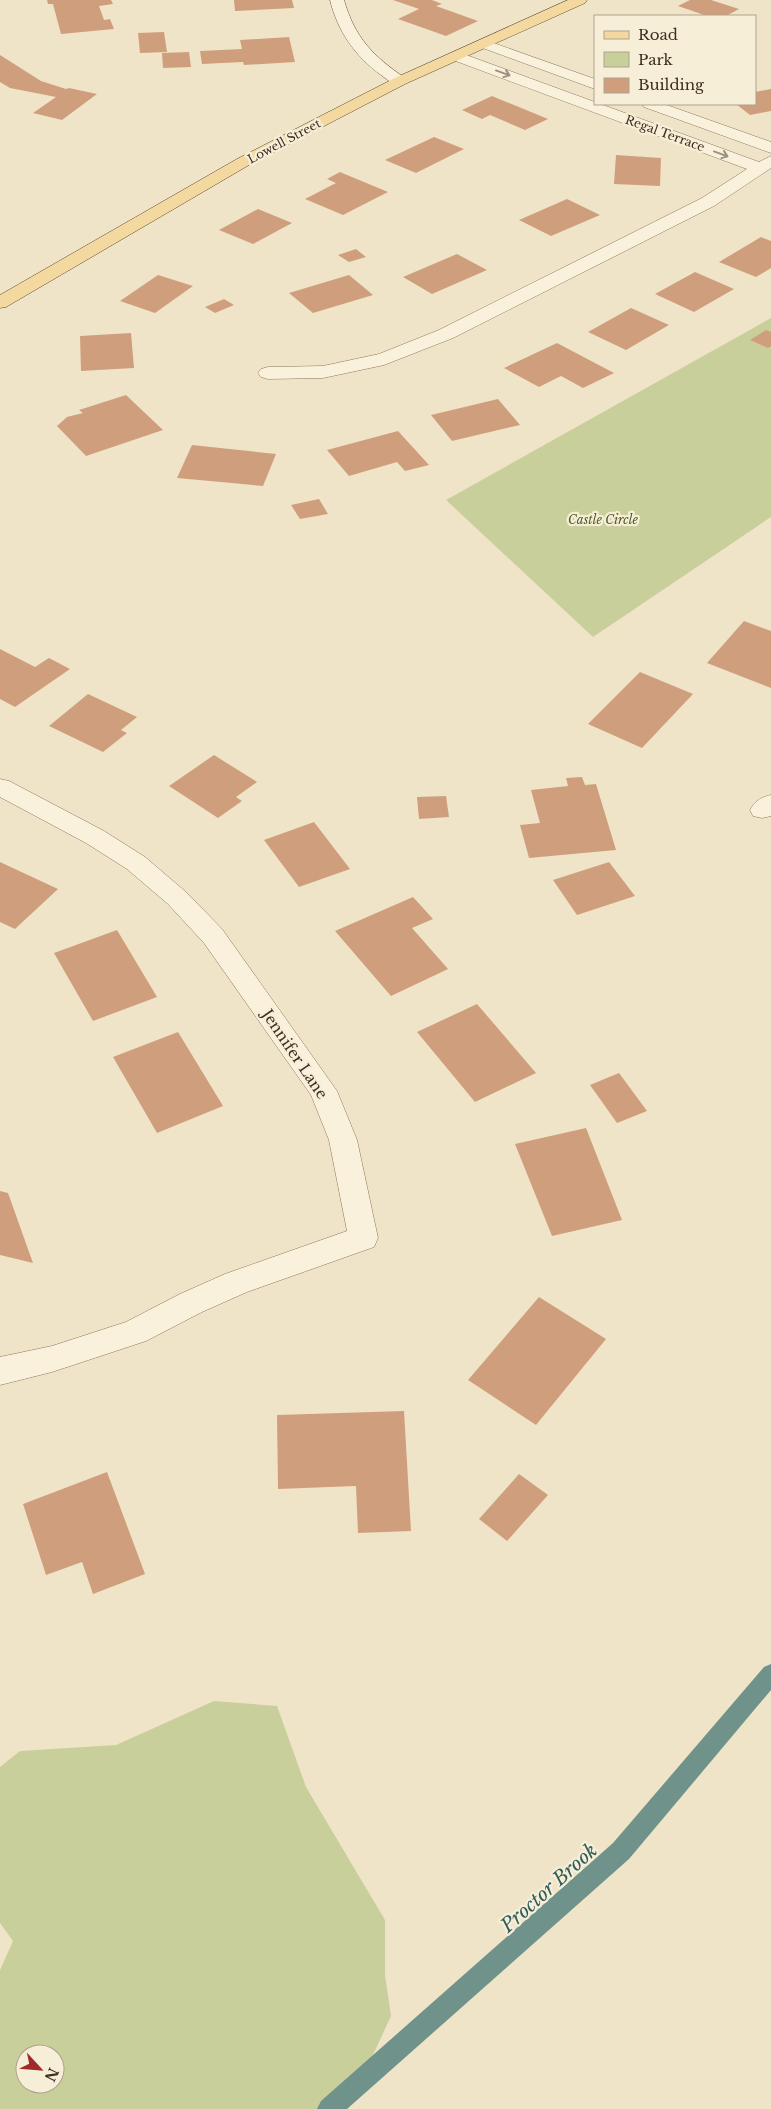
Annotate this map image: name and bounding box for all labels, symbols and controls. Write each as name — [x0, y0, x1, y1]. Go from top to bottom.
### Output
legend — [594, 15, 756, 105]
text: Road — [638, 25, 678, 44]
text: Park — [638, 50, 674, 69]
one-way arrow — [496, 70, 511, 79]
text: Building — [638, 75, 705, 94]
street label: Regal Terrace — [623, 112, 707, 154]
street label: Lowell Street — [245, 115, 323, 167]
one-way arrow — [713, 150, 729, 159]
park label: Castle Circle — [568, 512, 638, 527]
street label: Jennifer Lane — [257, 1004, 332, 1102]
water label: Proctor Brook — [495, 1839, 602, 1938]
north arrow — [15, 2044, 65, 2094]
text: N — [41, 2065, 63, 2085]

